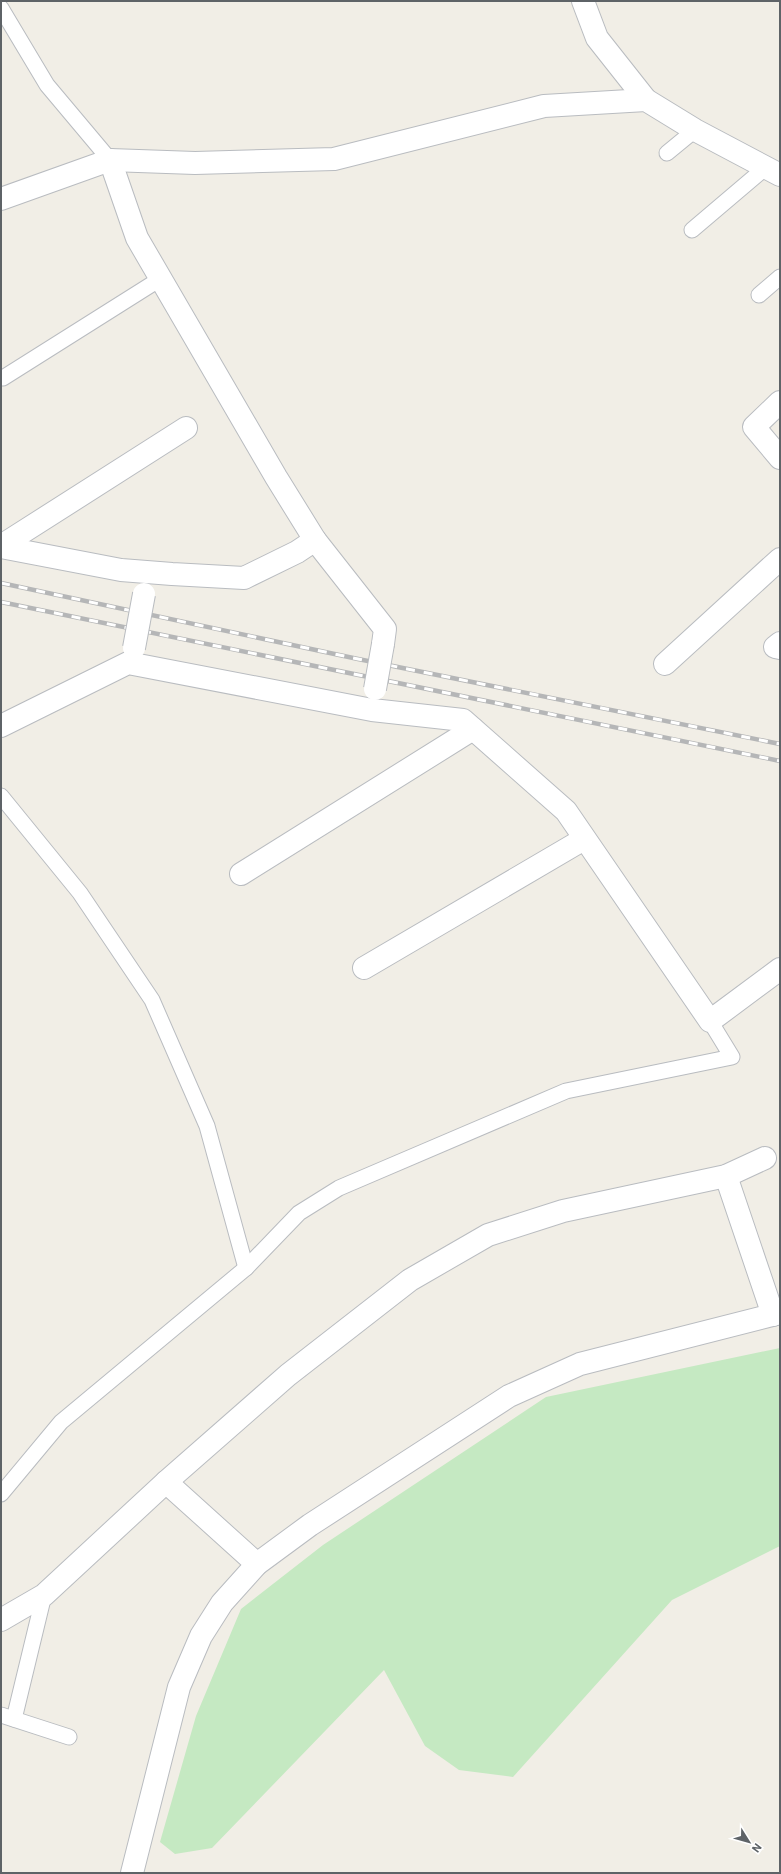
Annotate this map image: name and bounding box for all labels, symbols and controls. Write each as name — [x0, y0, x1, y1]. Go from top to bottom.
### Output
north arrow — [729, 1822, 769, 1862]
text: N — [749, 1841, 764, 1855]

